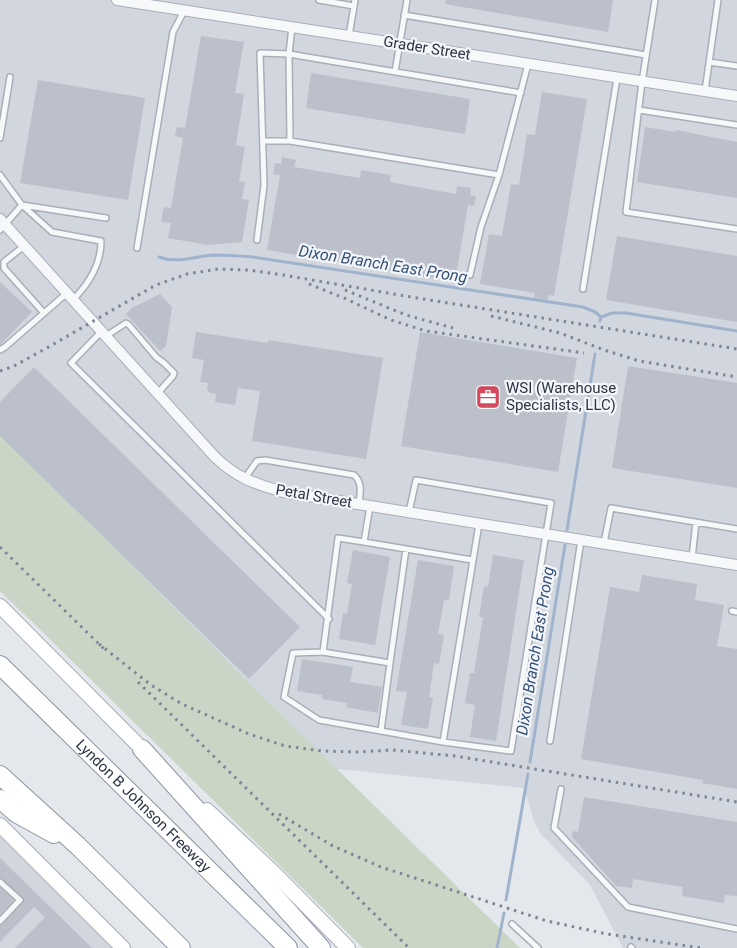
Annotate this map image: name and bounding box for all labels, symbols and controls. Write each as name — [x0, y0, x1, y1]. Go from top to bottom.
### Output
street label: Grader Street — [382, 32, 472, 64]
water label: Dixon Branch East Prong — [297, 241, 469, 287]
place label: WSI (Warehouse Specialists, LLC) — [506, 379, 616, 414]
office icon: WSI (Warehouse Specialists, LLC) — [475, 384, 501, 410]
street label: Petal Street — [274, 480, 354, 512]
water label: Dixon Branch East Prong — [512, 565, 558, 737]
street label: Lyndon B Johnson Freeway — [72, 736, 215, 876]

